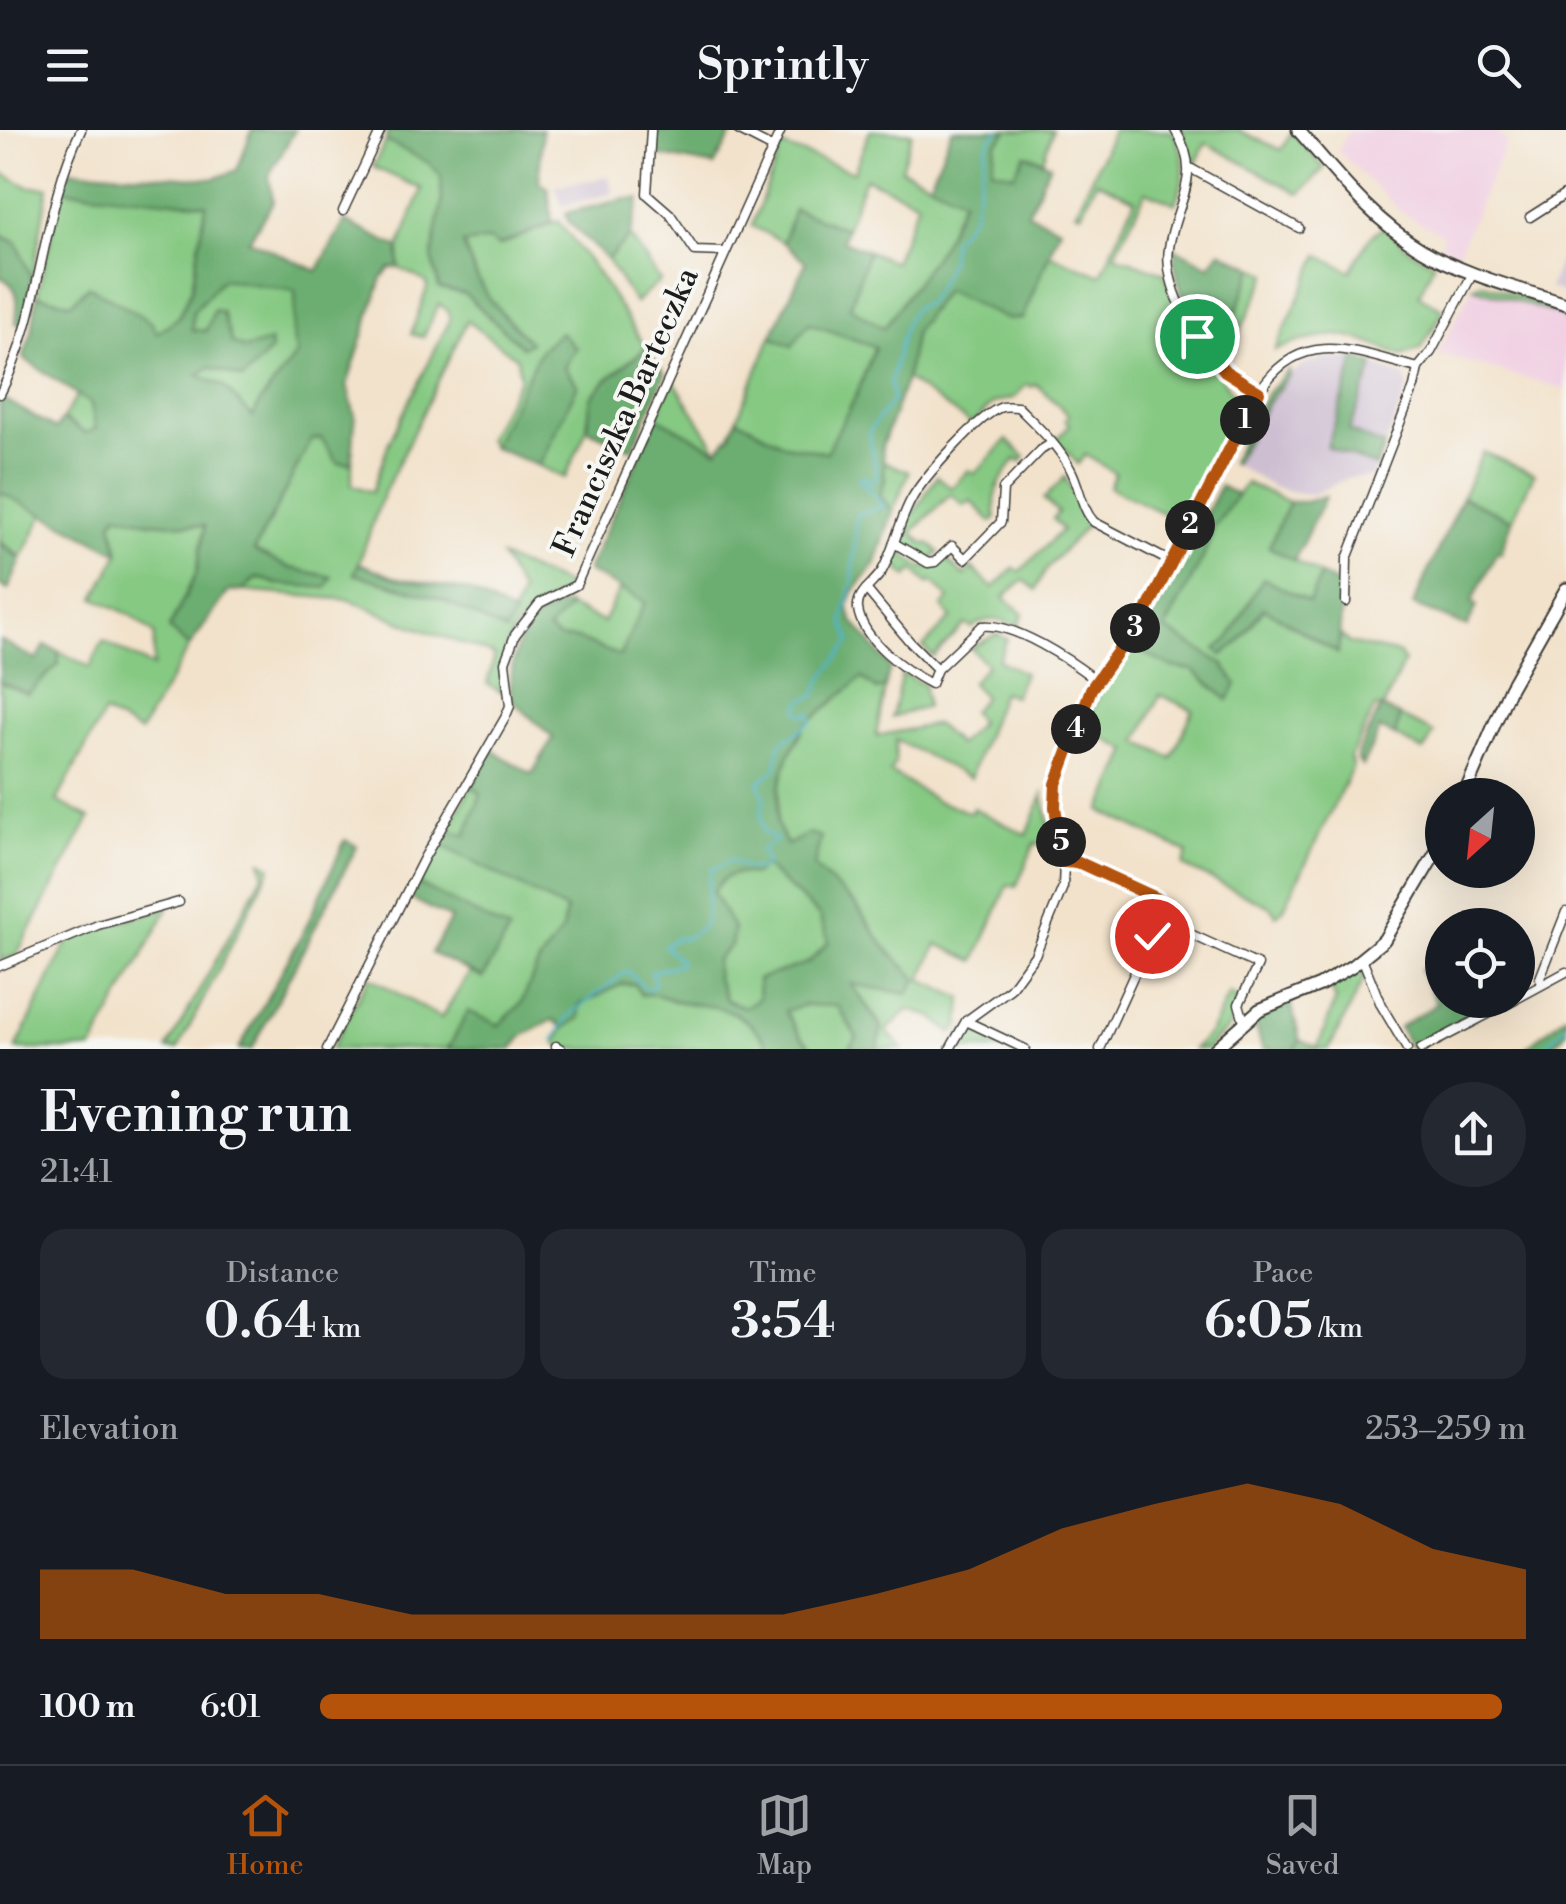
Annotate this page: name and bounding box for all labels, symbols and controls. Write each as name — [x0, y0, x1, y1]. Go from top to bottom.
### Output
text: Sprintly — [697, 37, 869, 94]
icon: menu — [40, 38, 95, 93]
icon: search — [1471, 38, 1526, 93]
street label: Franciszka Barteczka — [544, 260, 708, 563]
pin — [1155, 294, 1240, 379]
icon: arrive — [1170, 309, 1225, 364]
pin: 1 — [1220, 395, 1270, 445]
text: 1 — [1238, 402, 1252, 437]
pin: 2 — [1165, 500, 1215, 550]
text: 2 — [1181, 507, 1199, 542]
pin: 3 — [1110, 603, 1160, 653]
text: 3 — [1127, 610, 1143, 645]
pin: 4 — [1051, 704, 1101, 754]
text: 4 — [1067, 711, 1085, 746]
north arrow — [1425, 778, 1535, 888]
map controls — [1425, 778, 1535, 1018]
pin: 5 — [1036, 817, 1086, 867]
text: 5 — [1052, 824, 1070, 859]
pin — [1110, 894, 1195, 979]
button: locate — [1425, 908, 1535, 1018]
icon: check — [1125, 909, 1180, 964]
text: Evening run — [40, 1080, 352, 1149]
button: share — [1421, 1082, 1526, 1187]
text: 21:41 — [40, 1152, 112, 1192]
text: Distance — [226, 1256, 339, 1291]
text: Time — [749, 1256, 817, 1291]
text: Pace — [1253, 1256, 1313, 1291]
text: 0.64 — [204, 1291, 316, 1353]
text: 3:54 — [730, 1291, 836, 1353]
text: 6:05 — [1204, 1291, 1313, 1353]
text: km — [316, 1311, 361, 1346]
text: /km — [1313, 1311, 1363, 1346]
text: Elevation — [40, 1409, 179, 1449]
text: 253–259 m — [1365, 1409, 1526, 1449]
text: 100 m — [40, 1687, 135, 1727]
text: 6:01 — [200, 1687, 261, 1727]
tab: Home — [227, 1788, 304, 1883]
tab: Map — [757, 1788, 812, 1883]
tab: Saved — [1266, 1788, 1339, 1883]

